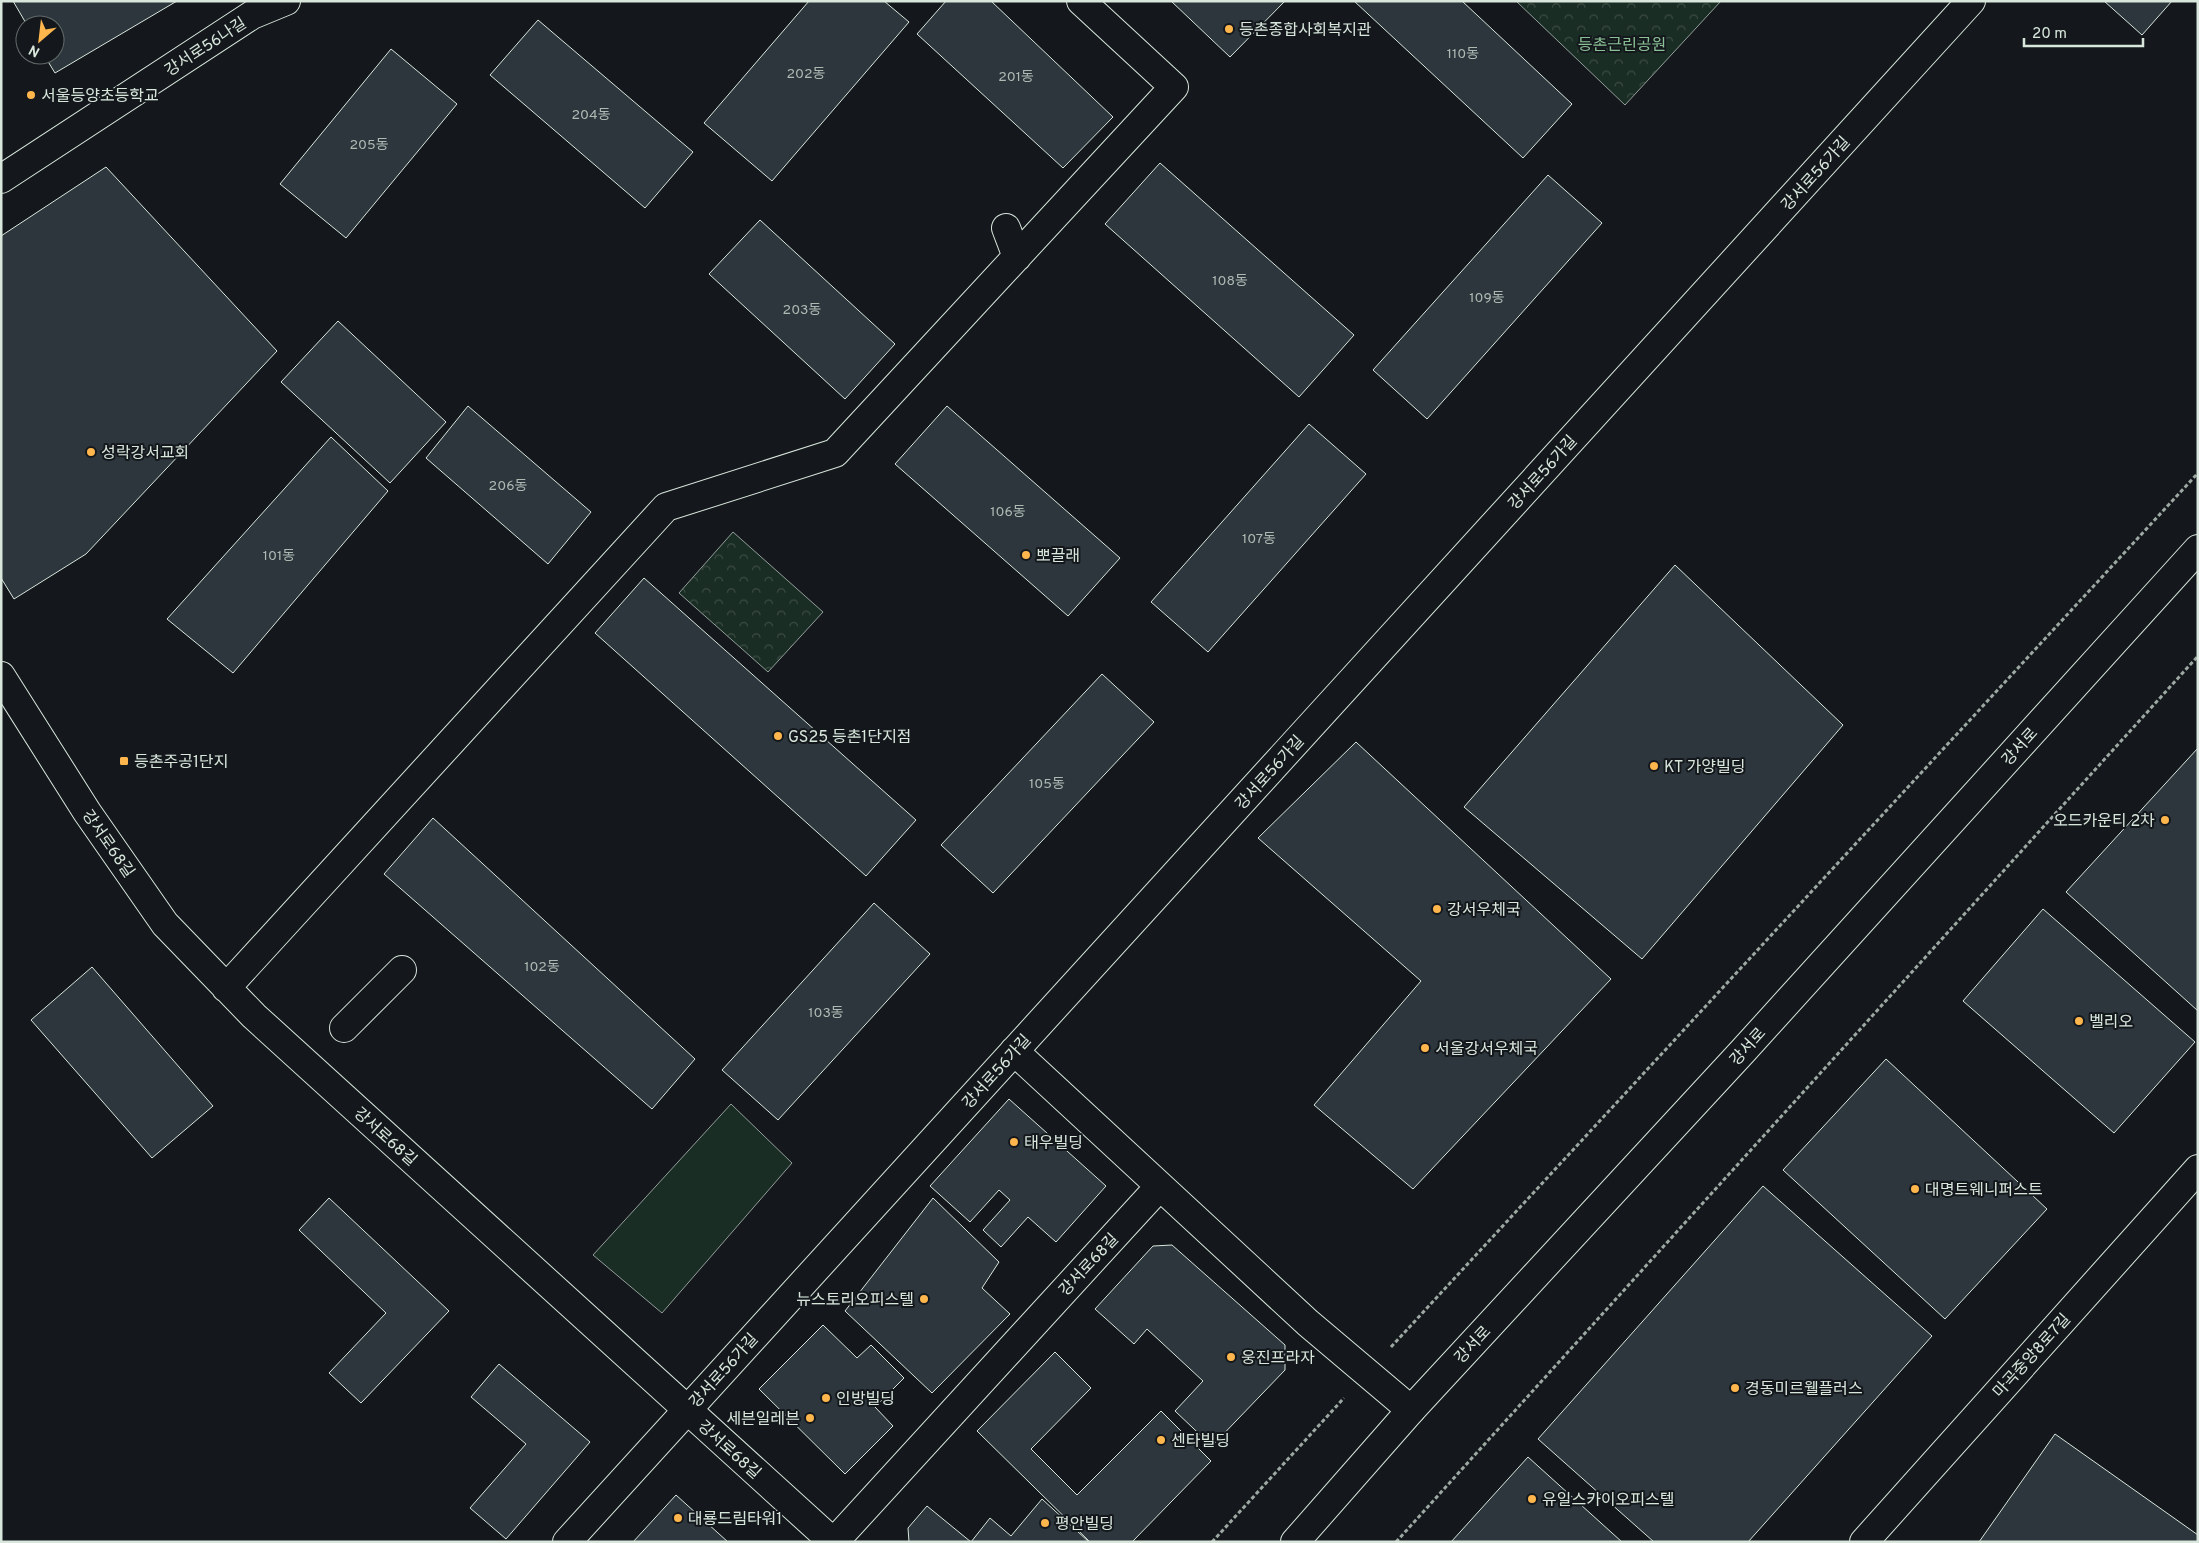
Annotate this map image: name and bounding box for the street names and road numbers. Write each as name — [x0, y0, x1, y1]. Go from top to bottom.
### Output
street label: 강서로56나길 — [162, 14, 251, 81]
street label: 강서로56가길 — [1778, 133, 1855, 216]
street label: 강서로56가길 — [1505, 432, 1582, 515]
street label: 강서로 — [1998, 724, 2043, 770]
street label: 강서로56가길 — [1232, 732, 1309, 815]
street label: 강서로68길 — [77, 806, 138, 882]
street label: 강서로 — [1726, 1024, 1771, 1070]
street label: 강서로56가길 — [959, 1031, 1036, 1114]
street label: 강서로68길 — [349, 1104, 420, 1171]
street label: 강서로68길 — [1055, 1230, 1123, 1301]
street label: 마곡중앙8로7길 — [1989, 1310, 2076, 1403]
street label: 강서로 — [1451, 1322, 1496, 1368]
street label: 강서로56가길 — [686, 1330, 763, 1413]
street label: 강서로68길 — [693, 1417, 764, 1484]

